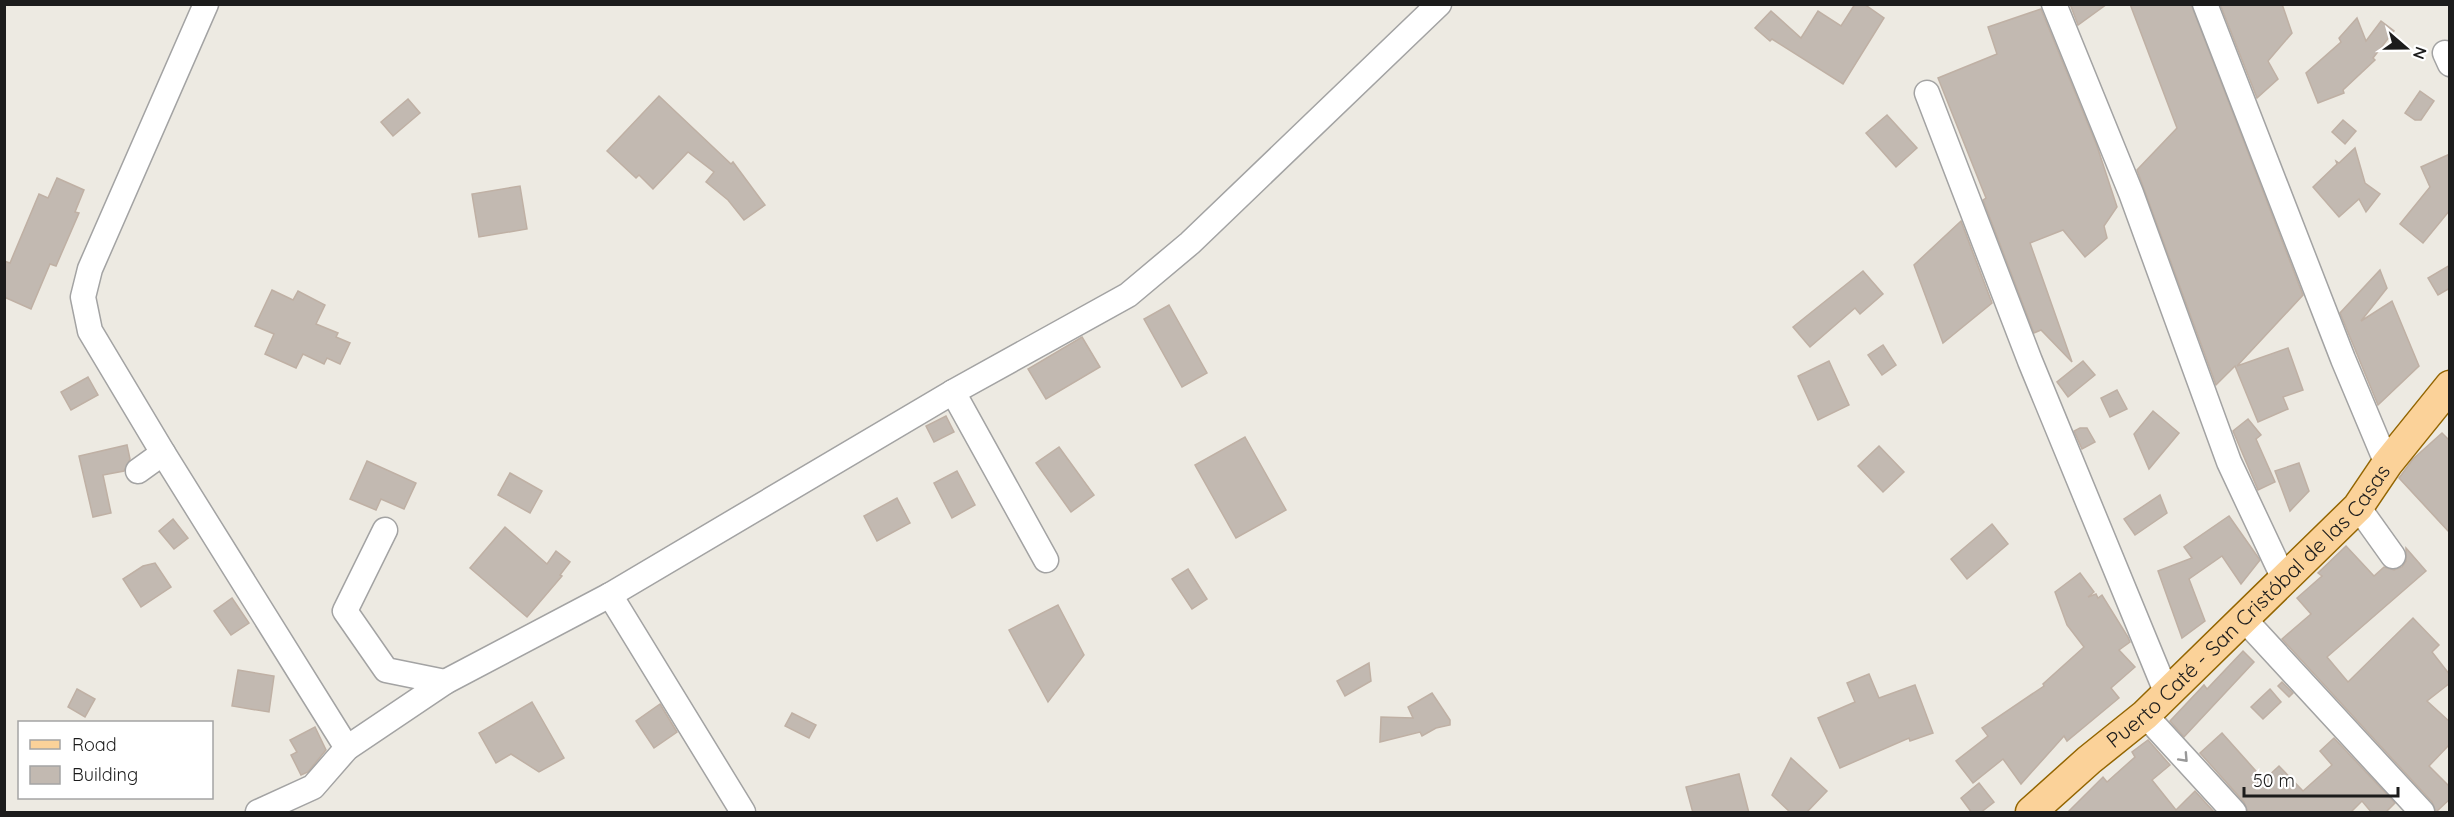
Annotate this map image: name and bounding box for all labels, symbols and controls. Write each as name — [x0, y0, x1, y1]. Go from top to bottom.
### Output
north arrow — [2376, 18, 2436, 78]
text: N — [2409, 44, 2432, 62]
street label: Puerto Caté - San Cristóbal de las Casas — [2101, 459, 2395, 753]
legend — [18, 721, 213, 799]
text: Road — [72, 733, 117, 756]
one-way arrow — [2177, 751, 2188, 762]
scale bar — [2244, 760, 2398, 798]
text: Building — [72, 763, 138, 786]
text: 50 m — [2253, 769, 2295, 792]

